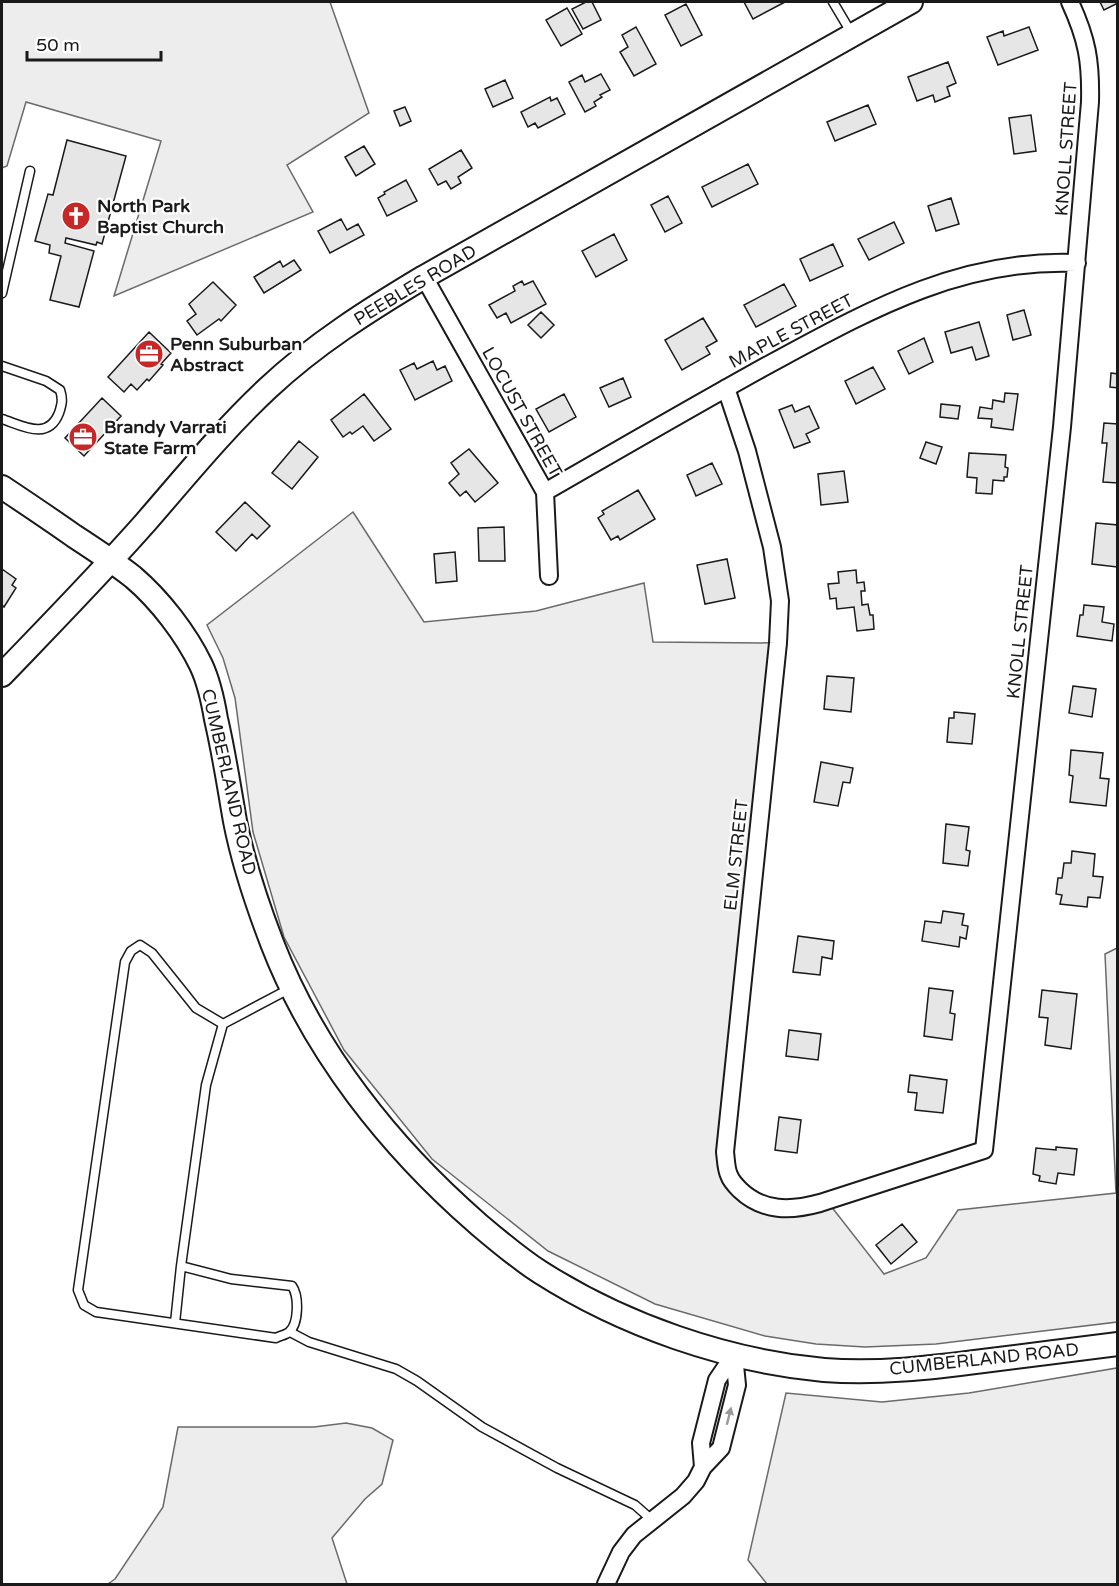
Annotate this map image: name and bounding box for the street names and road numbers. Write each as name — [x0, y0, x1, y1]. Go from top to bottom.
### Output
street label: KNOLL STREET — [1050, 81, 1082, 217]
street label: PEEBLES ROAD — [350, 240, 480, 330]
street label: MAPLE STREET — [725, 289, 857, 373]
street label: LOCUST STREET — [477, 343, 567, 481]
street label: KNOLL STREET — [1002, 564, 1038, 700]
street label: CUMBERLAND ROAD — [197, 687, 261, 877]
street label: ELM STREET — [719, 798, 753, 912]
street label: CUMBERLAND ROAD — [888, 1338, 1080, 1380]

